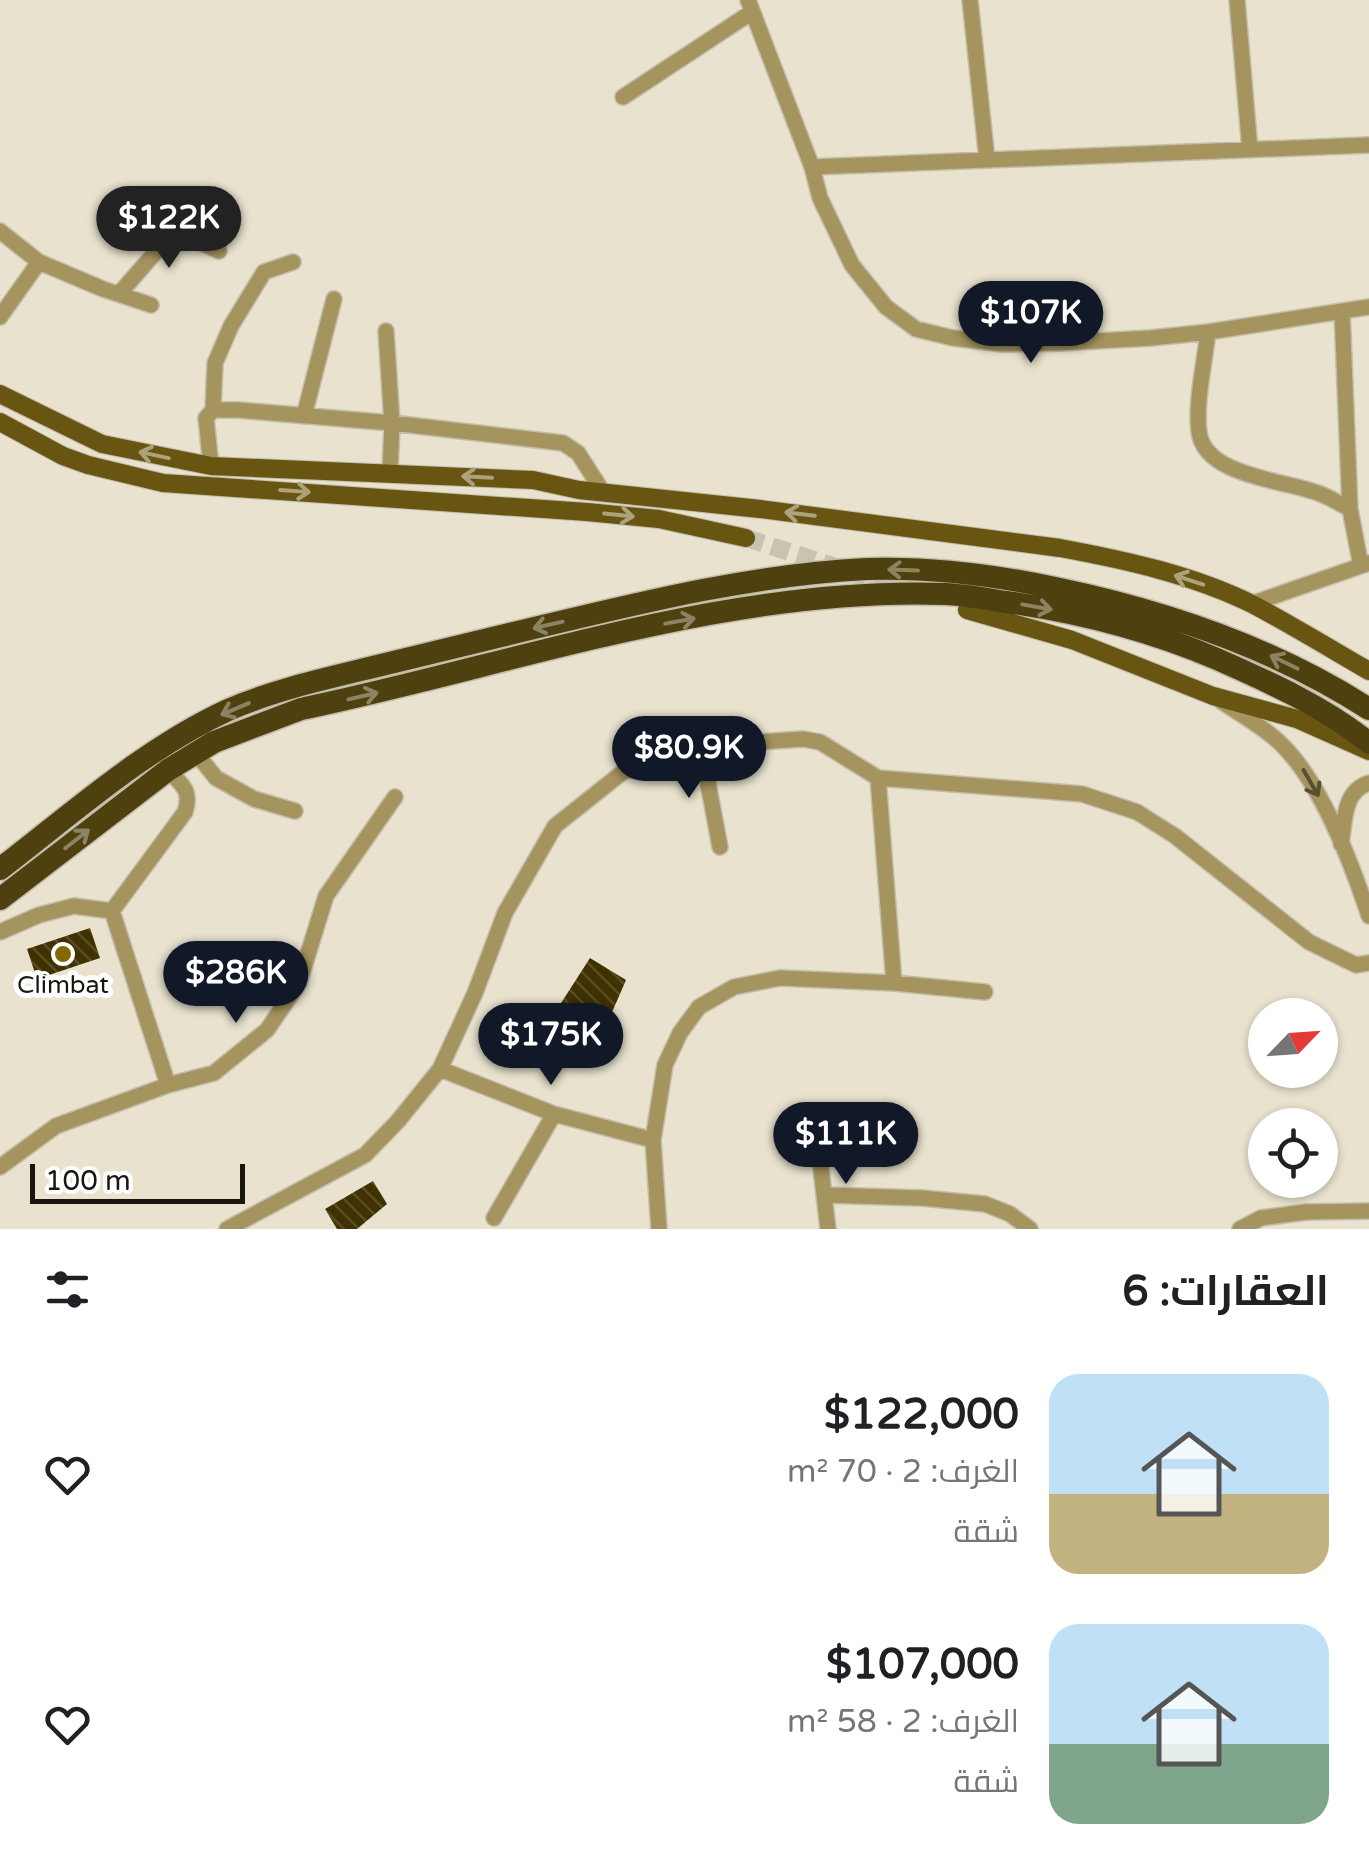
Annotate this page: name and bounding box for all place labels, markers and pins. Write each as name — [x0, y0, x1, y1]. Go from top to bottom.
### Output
pin: $122K — [99, 186, 239, 271]
pin: $107K — [961, 281, 1101, 366]
pin: $80.9K — [608, 716, 770, 801]
pin: $286K — [166, 941, 306, 1026]
marker: Climbat — [52, 943, 74, 965]
place label: Climbat — [17, 970, 109, 1000]
pin: $175K — [481, 1003, 621, 1088]
pin: $111K — [776, 1102, 916, 1187]

